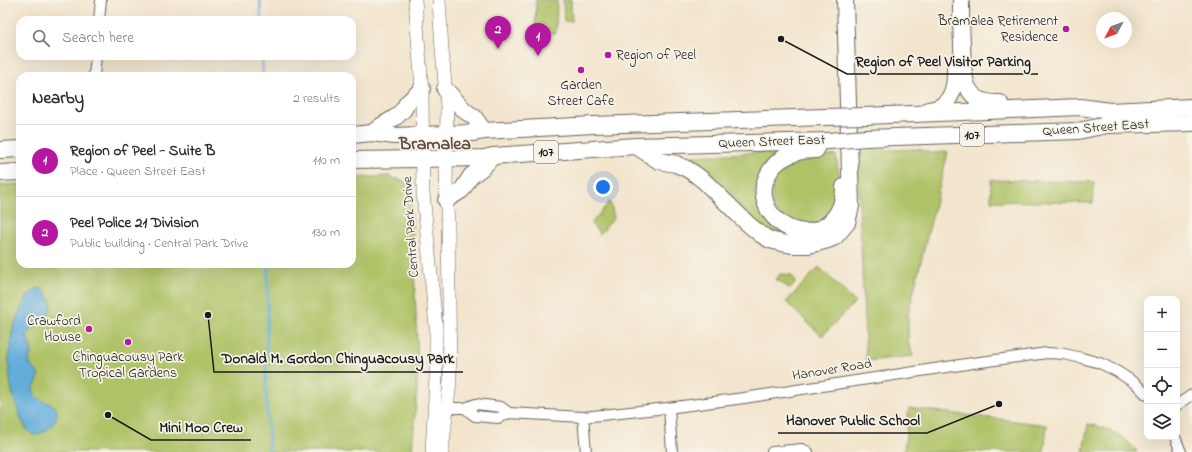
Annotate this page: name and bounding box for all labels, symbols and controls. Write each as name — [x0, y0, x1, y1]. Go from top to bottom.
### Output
place label: Bramalea Retirement Residence — [937, 11, 1059, 48]
north arrow — [1096, 12, 1132, 48]
search box — [16, 16, 356, 60]
pin: 2 — [485, 16, 511, 49]
pin: 1 — [525, 23, 551, 56]
marker: Bramalea Retirement Residence — [1061, 24, 1071, 34]
icon: search — [30, 27, 52, 49]
text: Search here — [62, 27, 134, 49]
place label: Region of Peel — [616, 45, 696, 67]
callout: Region of Peel Visitor Parking — [847, 47, 1038, 74]
marker: Region of Peel — [603, 50, 613, 60]
text: Region of Peel Visitor Parking — [854, 51, 1031, 75]
marker: Garden Street Cafe — [576, 65, 586, 75]
place label: Garden Street Cafe — [548, 75, 615, 112]
text: Nearby — [32, 86, 84, 111]
text: 2 results — [293, 89, 340, 108]
street label: Queen Street East — [1042, 114, 1150, 142]
road number: 107 — [960, 124, 984, 146]
street label: Queen Street East — [718, 130, 826, 154]
district label: Bramalea — [398, 132, 471, 158]
text: Region of Peel - Suite B — [70, 140, 215, 162]
road number: 107 — [534, 141, 558, 163]
text: 1 — [43, 151, 47, 170]
text: 110 m — [313, 151, 340, 170]
text: Place · Queen Street East — [70, 162, 206, 181]
street label: Central Park Drive — [397, 175, 425, 278]
your location — [593, 177, 613, 197]
text: Peel Police 21 Division — [70, 212, 199, 234]
text: 2 — [42, 223, 48, 242]
text: 130 m — [312, 223, 340, 242]
text: Public building · Central Park Drive — [70, 234, 248, 253]
map controls — [1144, 296, 1180, 440]
button: + — [1144, 296, 1180, 332]
place label: Crawford House — [27, 311, 82, 348]
marker: Crawford House — [84, 324, 94, 334]
button: − — [1144, 332, 1180, 368]
marker: Chinguacousy Park Tropical Gardens — [123, 337, 133, 347]
callout: Donald M. Gordon Chinguacousy Park — [214, 345, 463, 372]
place label: Chinguacousy Park Tropical Gardens — [73, 347, 184, 384]
text: Donald M. Gordon Chinguacousy Park — [221, 348, 455, 372]
street label: Hanover Road — [791, 353, 873, 387]
button: locate — [1144, 368, 1180, 404]
button: layers — [1144, 404, 1180, 440]
callout: Hanover Public School — [778, 406, 927, 433]
text: Hanover Public School — [786, 410, 920, 432]
callout: Mini Moo Crew — [151, 413, 251, 440]
text: Mini Moo Crew — [159, 417, 243, 439]

